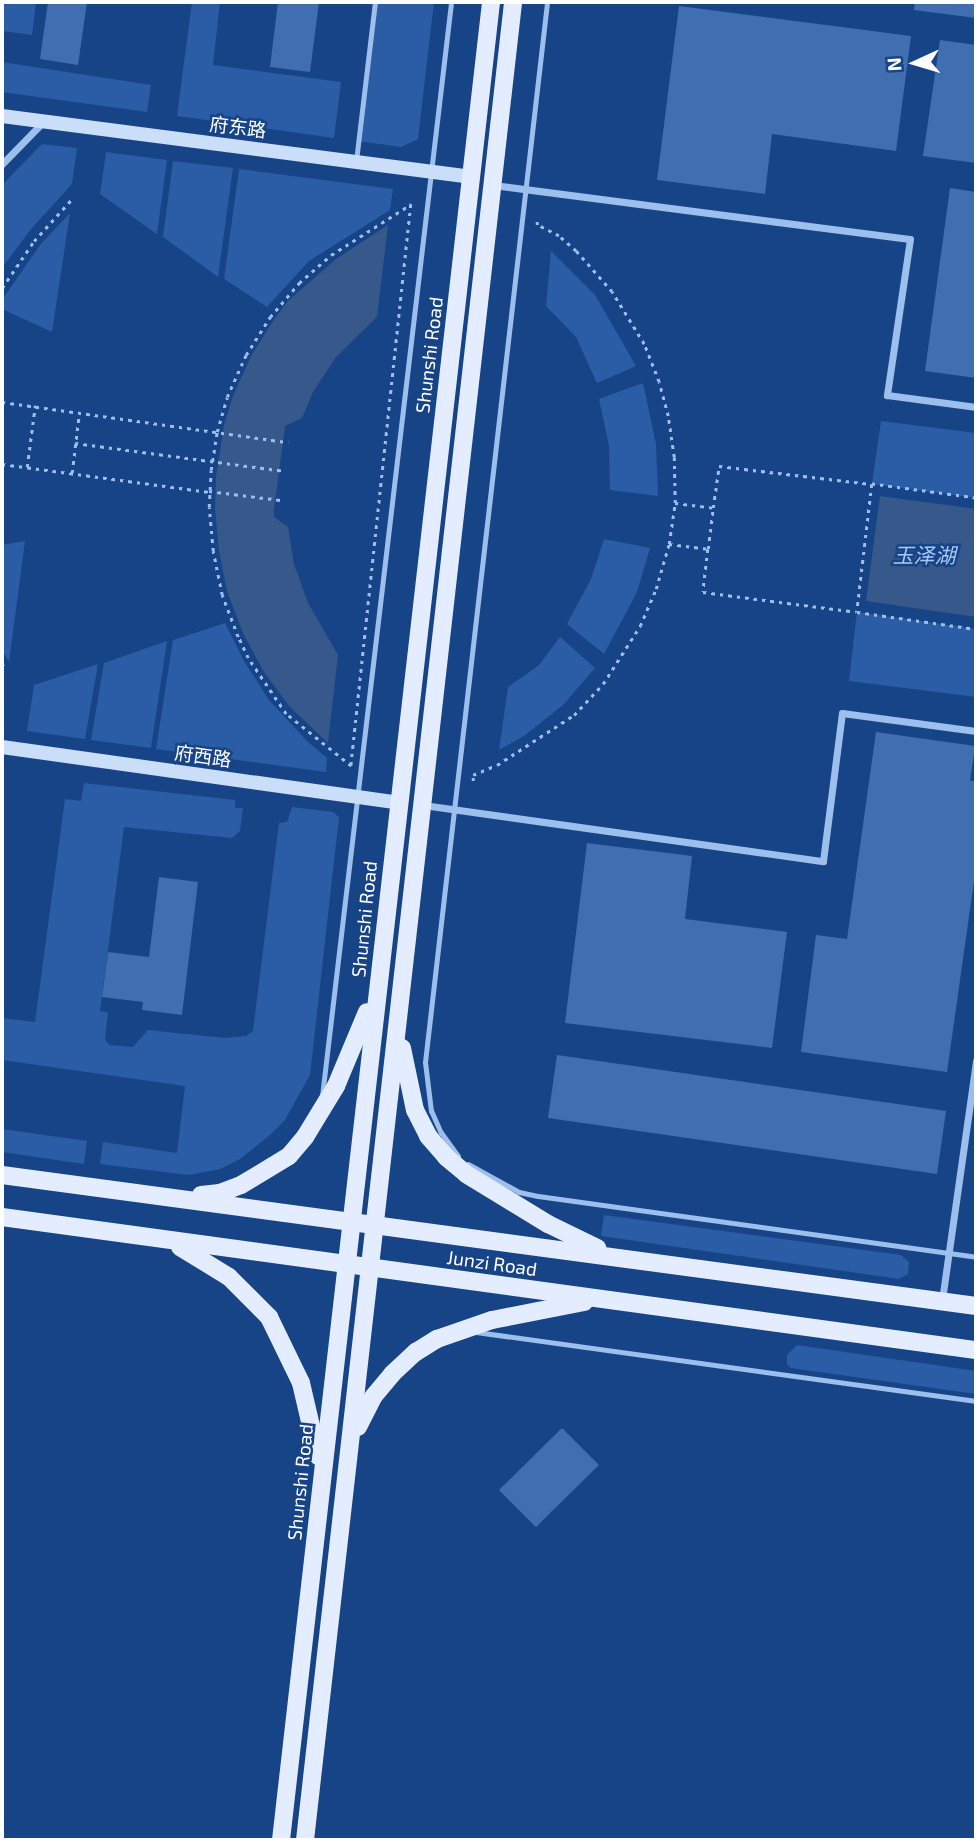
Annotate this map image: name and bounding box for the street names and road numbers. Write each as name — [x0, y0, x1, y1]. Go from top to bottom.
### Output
street label: 府东路 — [208, 112, 268, 142]
street label: Shunshi Road — [411, 296, 447, 414]
street label: 府西路 — [173, 741, 233, 771]
street label: Shunshi Road — [347, 860, 381, 978]
street label: Junzi Road — [445, 1245, 539, 1281]
street label: Shunshi Road — [283, 1423, 317, 1541]

